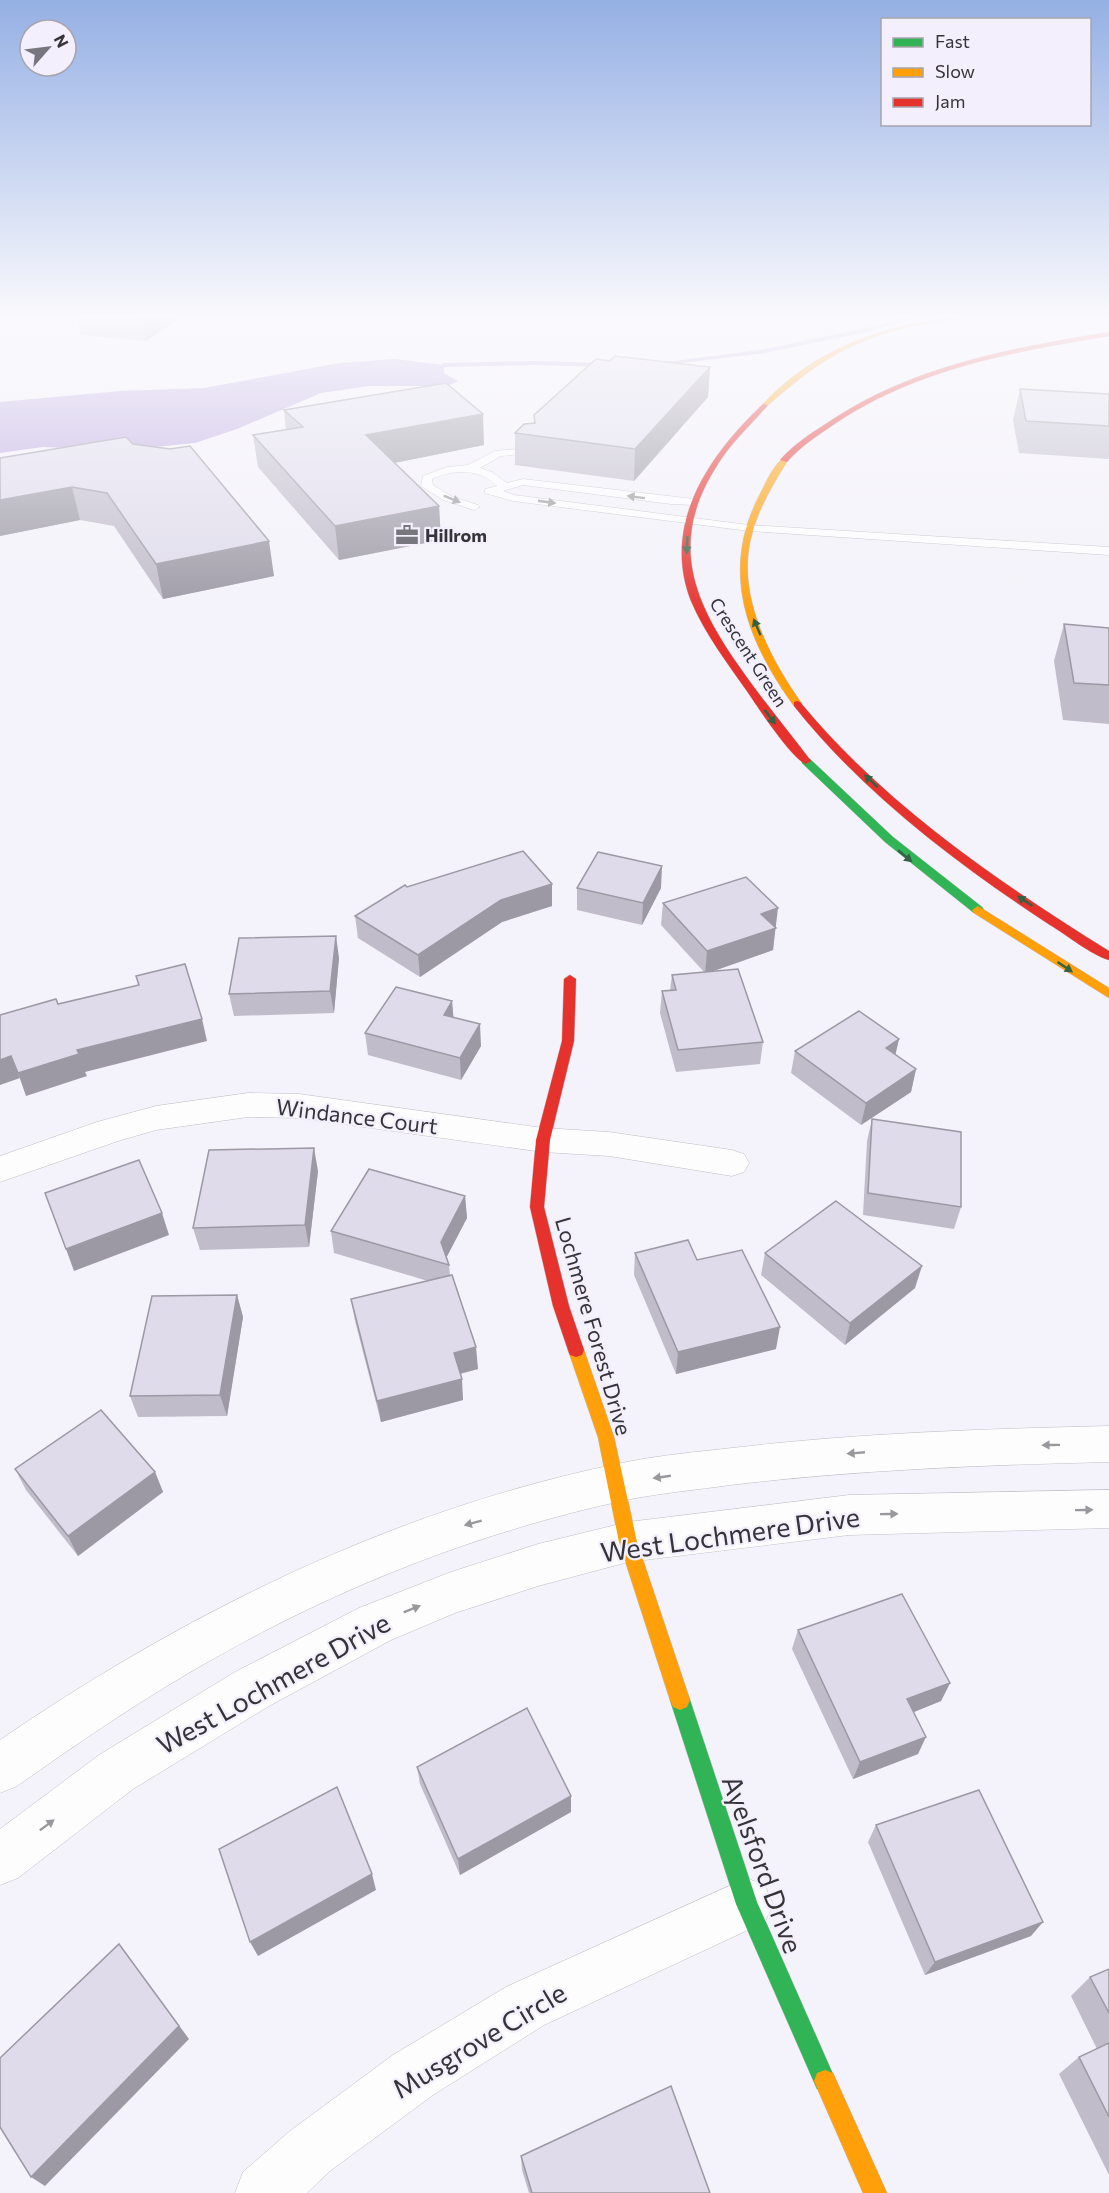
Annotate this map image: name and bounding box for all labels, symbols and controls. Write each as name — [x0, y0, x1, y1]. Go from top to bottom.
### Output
north arrow — [18, 18, 78, 78]
legend — [881, 18, 1091, 126]
text: Fast — [935, 30, 970, 52]
text: N — [50, 31, 73, 50]
text: Slow — [935, 60, 975, 82]
text: Jam — [935, 90, 965, 112]
one-way arrow — [626, 492, 645, 501]
one-way arrow — [443, 495, 461, 504]
one-way arrow — [537, 498, 556, 507]
office icon: Hillrom — [394, 522, 420, 548]
place label: Hillrom — [425, 524, 487, 546]
one-way arrow — [682, 536, 691, 555]
street label: Crescent Green — [706, 593, 792, 711]
one-way arrow — [752, 617, 762, 635]
one-way arrow — [763, 709, 776, 725]
one-way arrow — [864, 774, 879, 788]
one-way arrow — [897, 849, 912, 862]
one-way arrow — [1017, 896, 1033, 907]
one-way arrow — [1057, 962, 1074, 973]
street label: Windance Court — [275, 1093, 439, 1139]
street label: Lochmere Forest Drive — [550, 1214, 638, 1438]
one-way arrow — [1041, 1441, 1060, 1450]
one-way arrow — [846, 1448, 865, 1458]
one-way arrow — [653, 1472, 672, 1481]
street label: West Lochmere Drive — [598, 1499, 862, 1569]
one-way arrow — [1075, 1505, 1094, 1514]
one-way arrow — [880, 1510, 899, 1519]
one-way arrow — [464, 1519, 482, 1528]
one-way arrow — [404, 1604, 422, 1614]
street label: West Lochmere Drive — [151, 1605, 395, 1761]
street label: Ayelsford Drive — [716, 1771, 810, 1957]
one-way arrow — [38, 1819, 54, 1831]
street label: Musgrove Circle — [386, 1975, 572, 2105]

